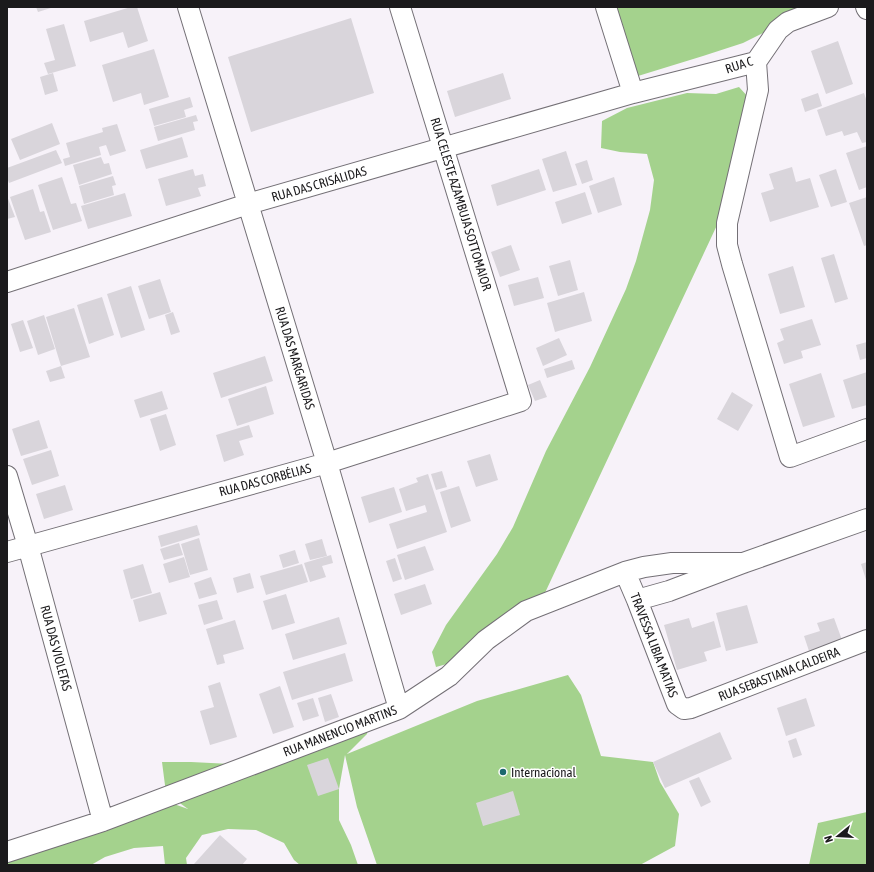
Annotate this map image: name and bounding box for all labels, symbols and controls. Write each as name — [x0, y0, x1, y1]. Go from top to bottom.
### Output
street label: RUA C — [723, 53, 755, 76]
street label: RUA CELESTE AZAMBUJA SOTTOMAIOR — [427, 116, 495, 293]
street label: RUA DAS CRISÁLIDAS — [270, 163, 369, 205]
street label: RUA DAS MARGARIDAS — [272, 305, 318, 412]
street label: RUA DAS CORBÉLIAS — [217, 460, 313, 500]
street label: TRAVESSA LIBIA MATIAS — [627, 591, 681, 700]
street label: RUA DAS VIOLETAS — [37, 604, 75, 693]
street label: RUA SEBASTIANA CALDEIRA — [716, 644, 842, 704]
street label: RUA MANENCIO MARTINS — [281, 702, 399, 760]
place label: Internacional — [511, 765, 577, 780]
marker: Internacional — [498, 767, 508, 777]
north arrow — [818, 816, 858, 856]
text: N — [822, 834, 835, 844]

